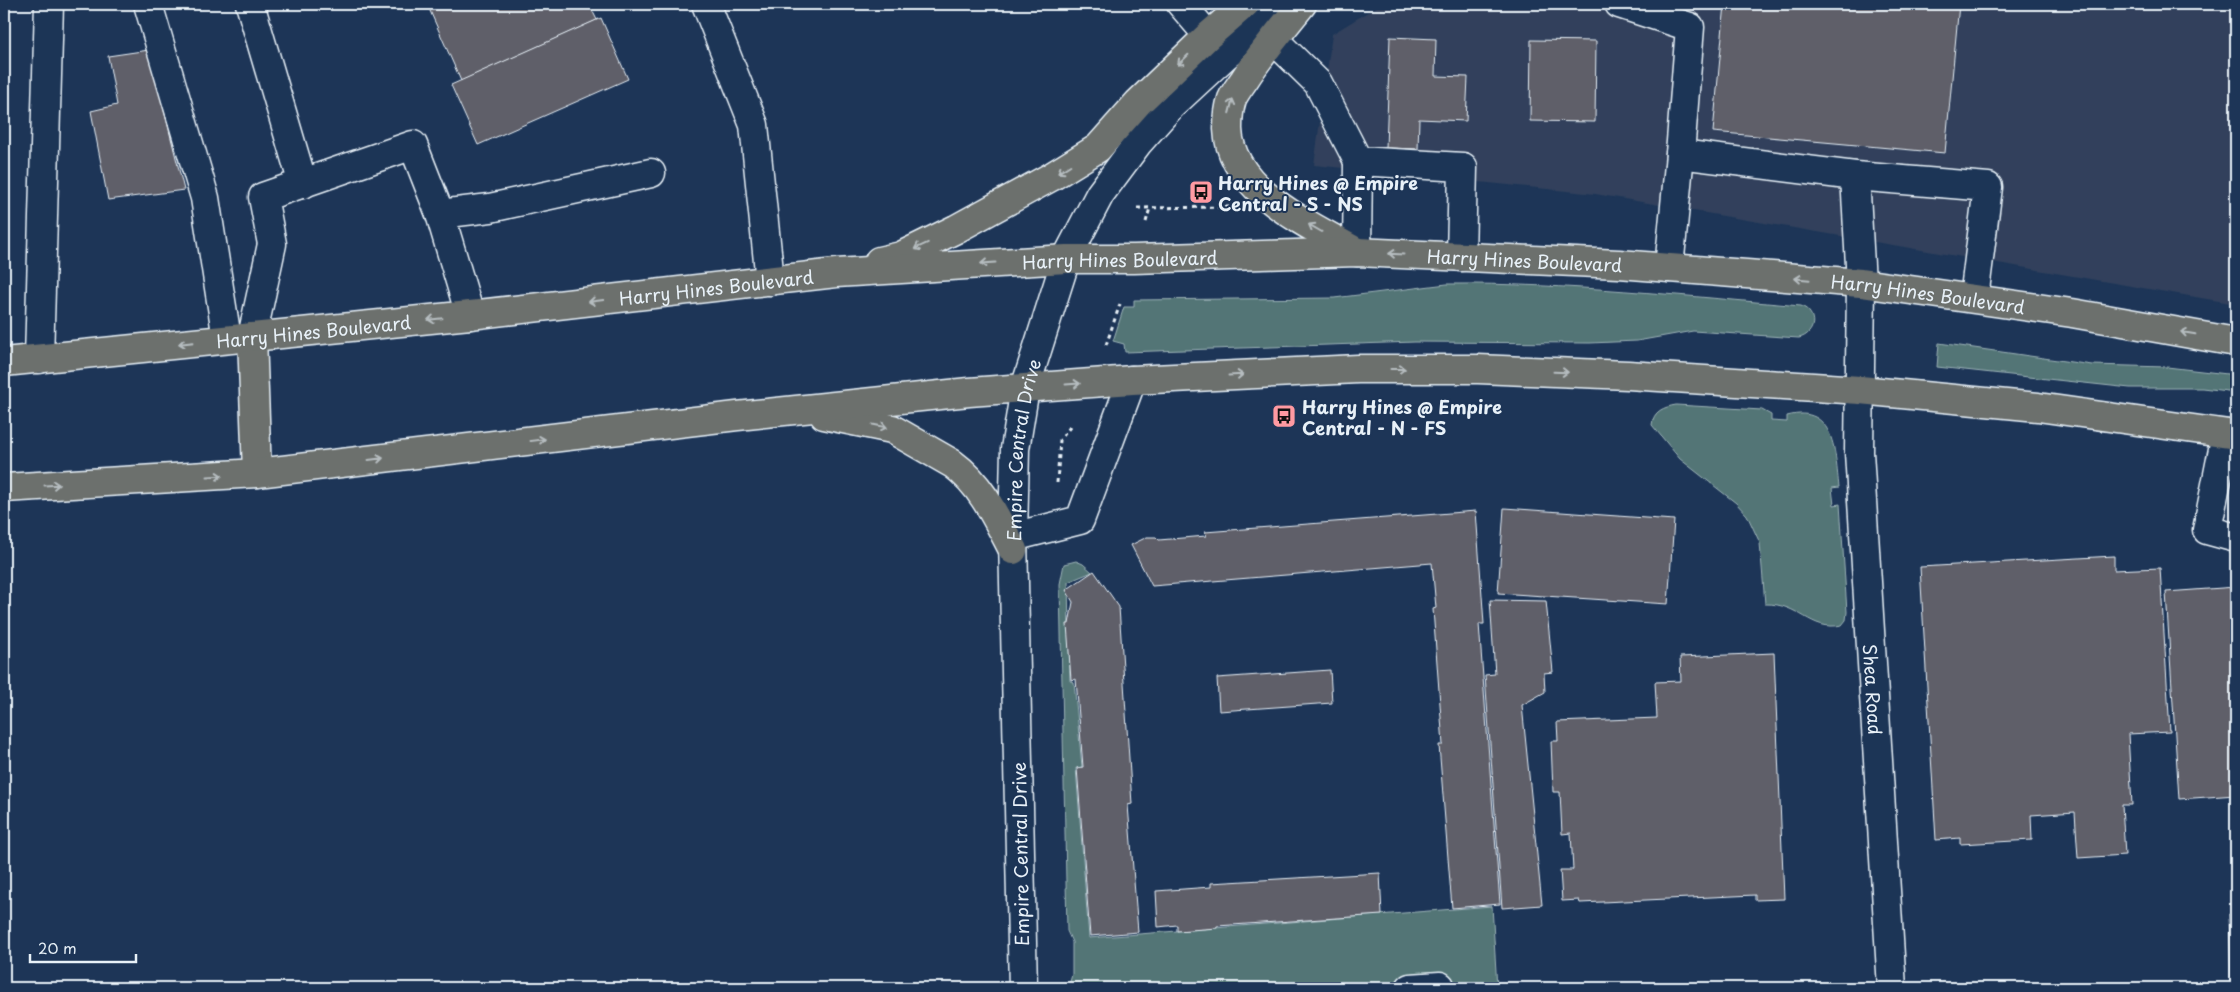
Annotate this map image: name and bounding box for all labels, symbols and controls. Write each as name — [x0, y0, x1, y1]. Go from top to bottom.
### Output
one-way arrow — [1177, 54, 1189, 66]
one-way arrow — [1227, 98, 1236, 114]
one-way arrow — [1058, 164, 1072, 174]
place label: Harry Hines @ Empire Central - S - NS — [1218, 169, 1418, 217]
bus stop icon: Harry Hines @ Empire Central - S - NS — [1188, 179, 1214, 205]
one-way arrow — [1309, 222, 1323, 232]
one-way arrow — [914, 242, 929, 251]
street label: Harry Hines Boulevard — [1426, 242, 1623, 278]
street label: Harry Hines Boulevard — [1021, 243, 1218, 275]
one-way arrow — [1388, 249, 1404, 259]
one-way arrow — [981, 259, 997, 268]
street label: Harry Hines Boulevard — [617, 262, 815, 311]
street label: Harry Hines Boulevard — [1830, 267, 2027, 320]
one-way arrow — [1795, 274, 1811, 283]
one-way arrow — [588, 296, 604, 306]
street label: Harry Hines Boulevard — [215, 308, 412, 354]
one-way arrow — [427, 314, 443, 324]
one-way arrow — [2181, 328, 2197, 338]
one-way arrow — [178, 339, 194, 348]
street label: Empire Central Drive — [999, 355, 1047, 542]
one-way arrow — [1390, 364, 1406, 374]
one-way arrow — [1552, 368, 1568, 377]
one-way arrow — [1227, 370, 1243, 380]
one-way arrow — [1065, 379, 1081, 389]
place label: Harry Hines @ Empire Central - N - FS — [1302, 393, 1502, 441]
bus stop icon: Harry Hines @ Empire Central - N - FS — [1271, 403, 1297, 429]
one-way arrow — [871, 422, 887, 431]
one-way arrow — [529, 435, 545, 445]
one-way arrow — [368, 454, 384, 464]
one-way arrow — [206, 471, 222, 480]
one-way arrow — [44, 481, 60, 490]
street label: Shea Road — [1857, 643, 1890, 736]
street label: Empire Central Drive — [1005, 762, 1035, 946]
scale bar — [30, 932, 136, 964]
text: 20 m — [38, 936, 77, 959]

